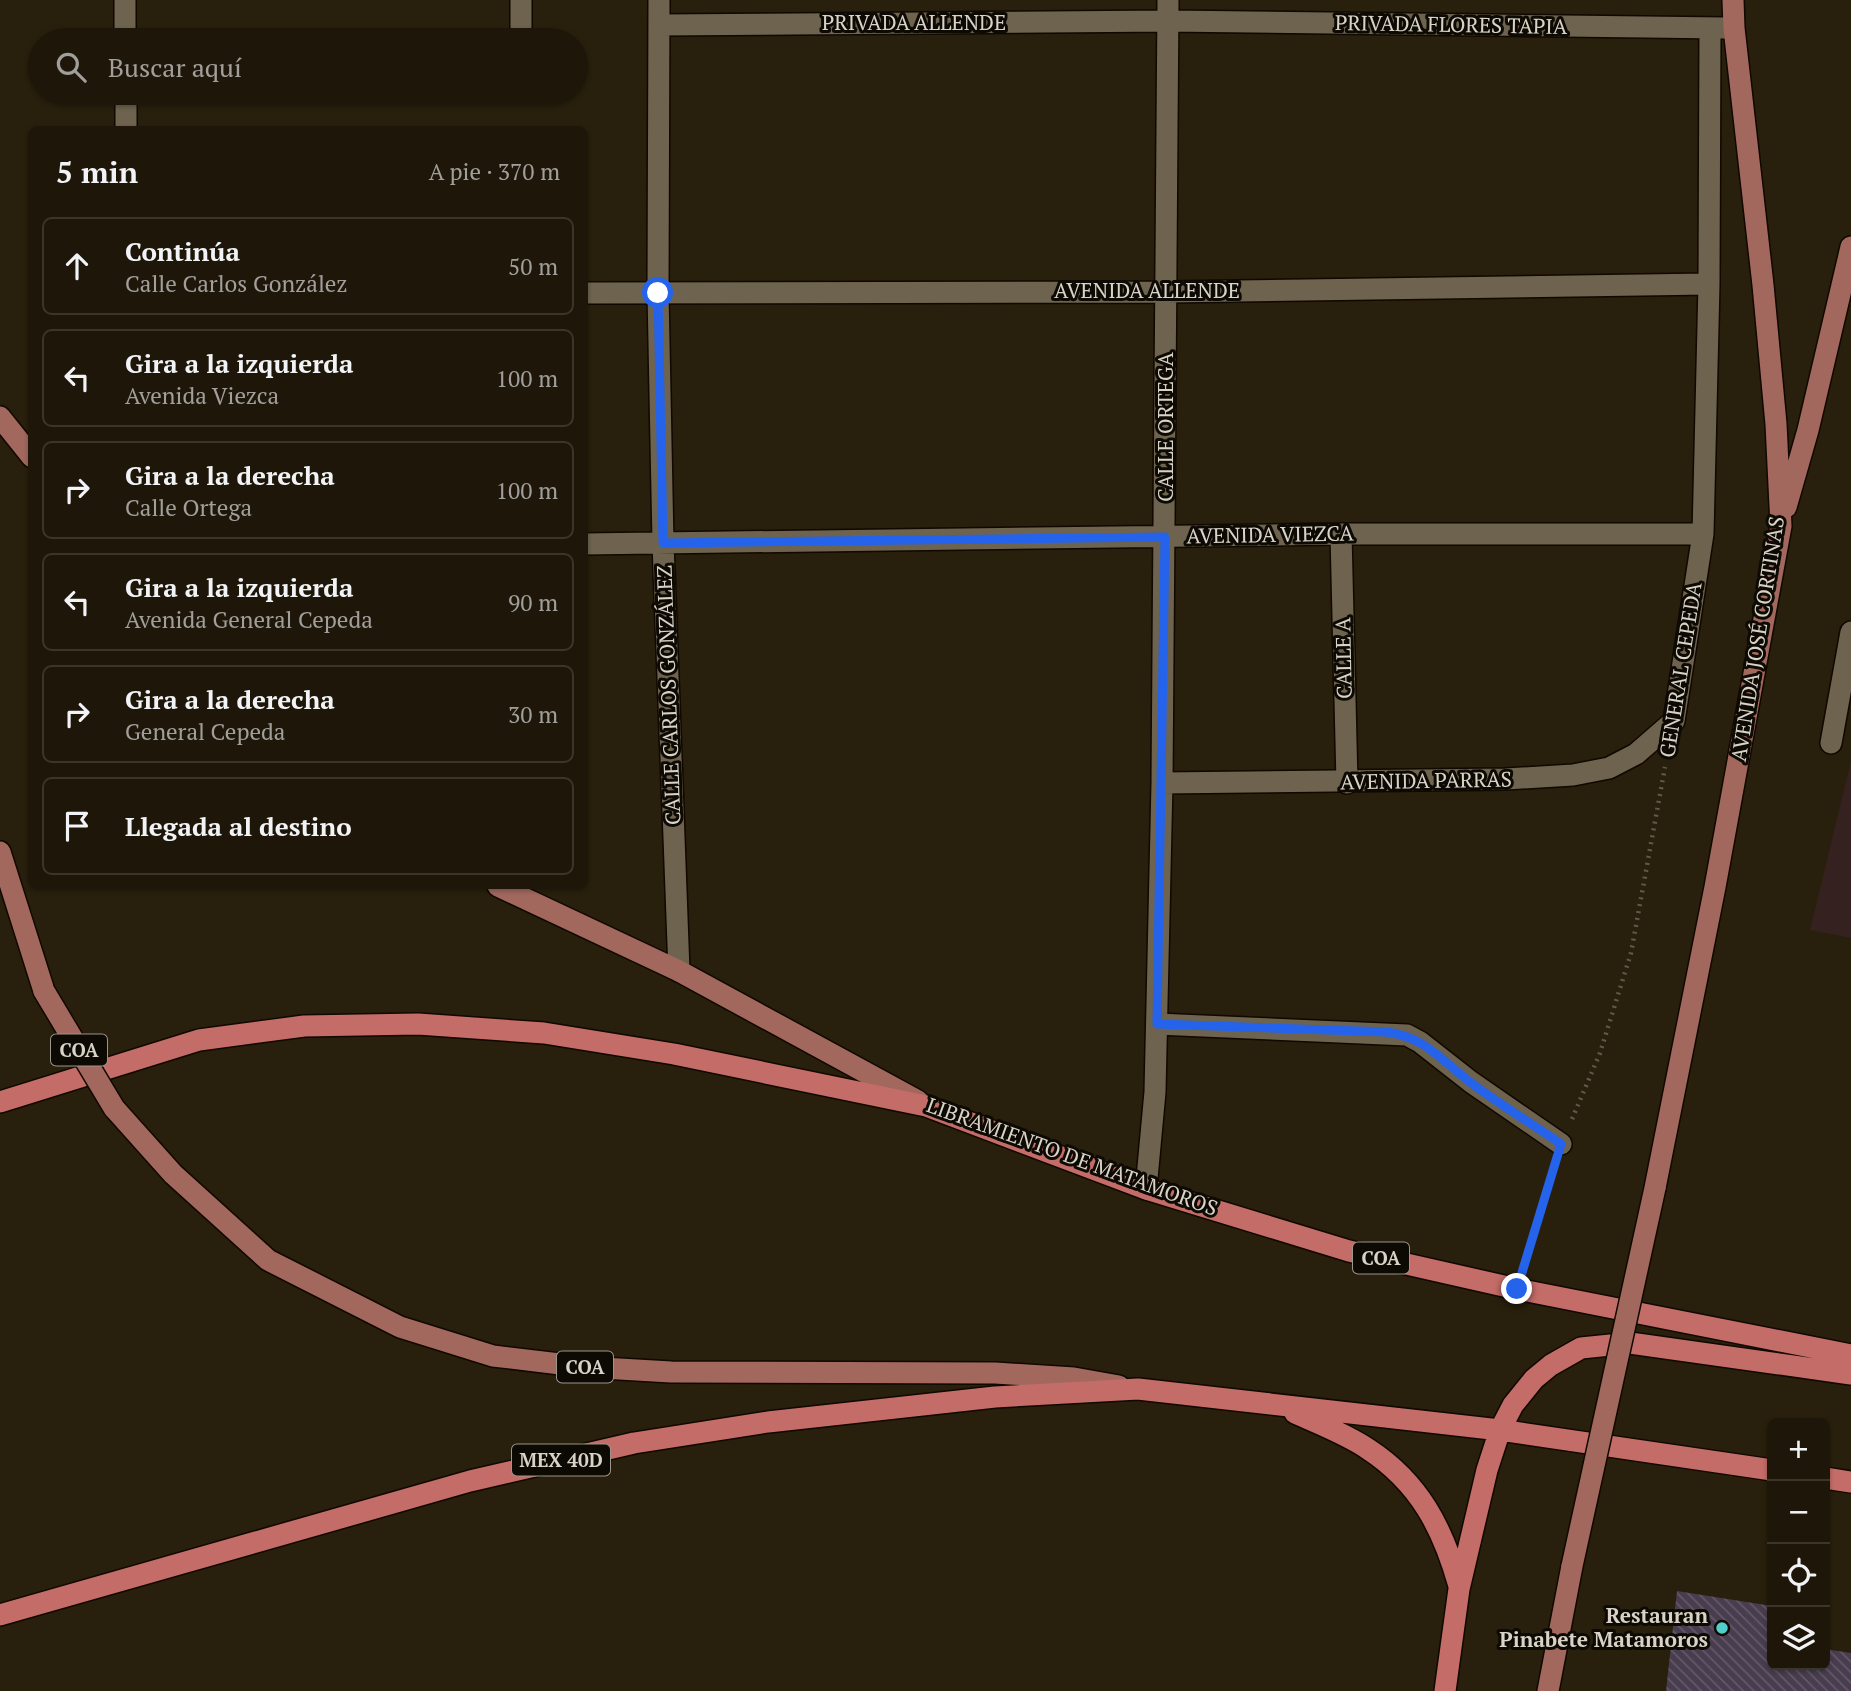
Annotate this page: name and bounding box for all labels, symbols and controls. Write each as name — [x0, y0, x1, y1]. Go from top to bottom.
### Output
street label: PRIVADA ALLENDE — [822, 8, 1006, 36]
street label: PRIVADA FLORES TAPIA — [1335, 8, 1568, 40]
search box — [28, 28, 588, 105]
icon: search — [52, 48, 90, 86]
text: Buscar aquí — [108, 50, 242, 84]
text: 5 min — [56, 152, 138, 192]
text: A pie · 370 m — [429, 156, 560, 187]
text: Continúa — [125, 234, 240, 268]
icon: ahead — [58, 247, 96, 285]
text: 50 m — [508, 251, 558, 282]
text: Calle Carlos González — [125, 268, 347, 299]
street label: AVENIDA ALLENDE — [1054, 276, 1240, 304]
route start — [642, 277, 673, 308]
text: Gira a la izquierda — [125, 346, 353, 380]
street label: CALLE ORTEGA — [1151, 352, 1179, 502]
icon: left — [58, 359, 96, 397]
text: 100 m — [496, 363, 558, 394]
text: Avenida Viezca — [125, 380, 279, 411]
text: Gira a la derecha — [125, 458, 335, 492]
icon: right — [58, 471, 96, 509]
text: 100 m — [496, 475, 558, 506]
text: Calle Ortega — [125, 492, 252, 523]
street label: AVENIDA JOSÉ CORTINAS — [1724, 514, 1790, 763]
street label: AVENIDA VIEZCA — [1186, 519, 1355, 549]
street label: CALLE CARLOS GONZÁLEZ — [649, 565, 687, 825]
text: Gira a la izquierda — [125, 570, 353, 604]
street label: GENERAL CEPEDA — [1652, 580, 1708, 760]
icon: left — [58, 583, 96, 621]
text: 90 m — [508, 587, 558, 618]
text: Avenida General Cepeda — [125, 604, 373, 635]
street label: CALLE A — [1328, 616, 1358, 699]
text: Gira a la derecha — [125, 682, 335, 716]
icon: right — [58, 695, 96, 733]
text: 30 m — [508, 699, 558, 730]
text: General Cepeda — [125, 716, 285, 747]
street label: AVENIDA PARRAS — [1340, 765, 1512, 795]
icon: arrive — [58, 807, 96, 845]
text: Llegada al destino — [125, 809, 352, 843]
road number: COA — [51, 1034, 107, 1066]
street label: LIBRAMIENTO DE MATAMOROS — [923, 1090, 1222, 1222]
road number: COA — [1353, 1242, 1409, 1274]
route end — [1501, 1273, 1532, 1304]
road number: COA — [557, 1352, 613, 1382]
map controls — [1767, 1418, 1830, 1670]
button: + — [1767, 1418, 1830, 1481]
road number: MEX 40D — [512, 1444, 610, 1476]
button: − — [1767, 1481, 1830, 1544]
button: locate — [1767, 1544, 1830, 1607]
place label: Restauran Pinabete Matamoros — [1499, 1601, 1708, 1653]
button: layers — [1767, 1607, 1830, 1670]
marker: Restauran Pinabete Matamoros — [1714, 1620, 1730, 1636]

